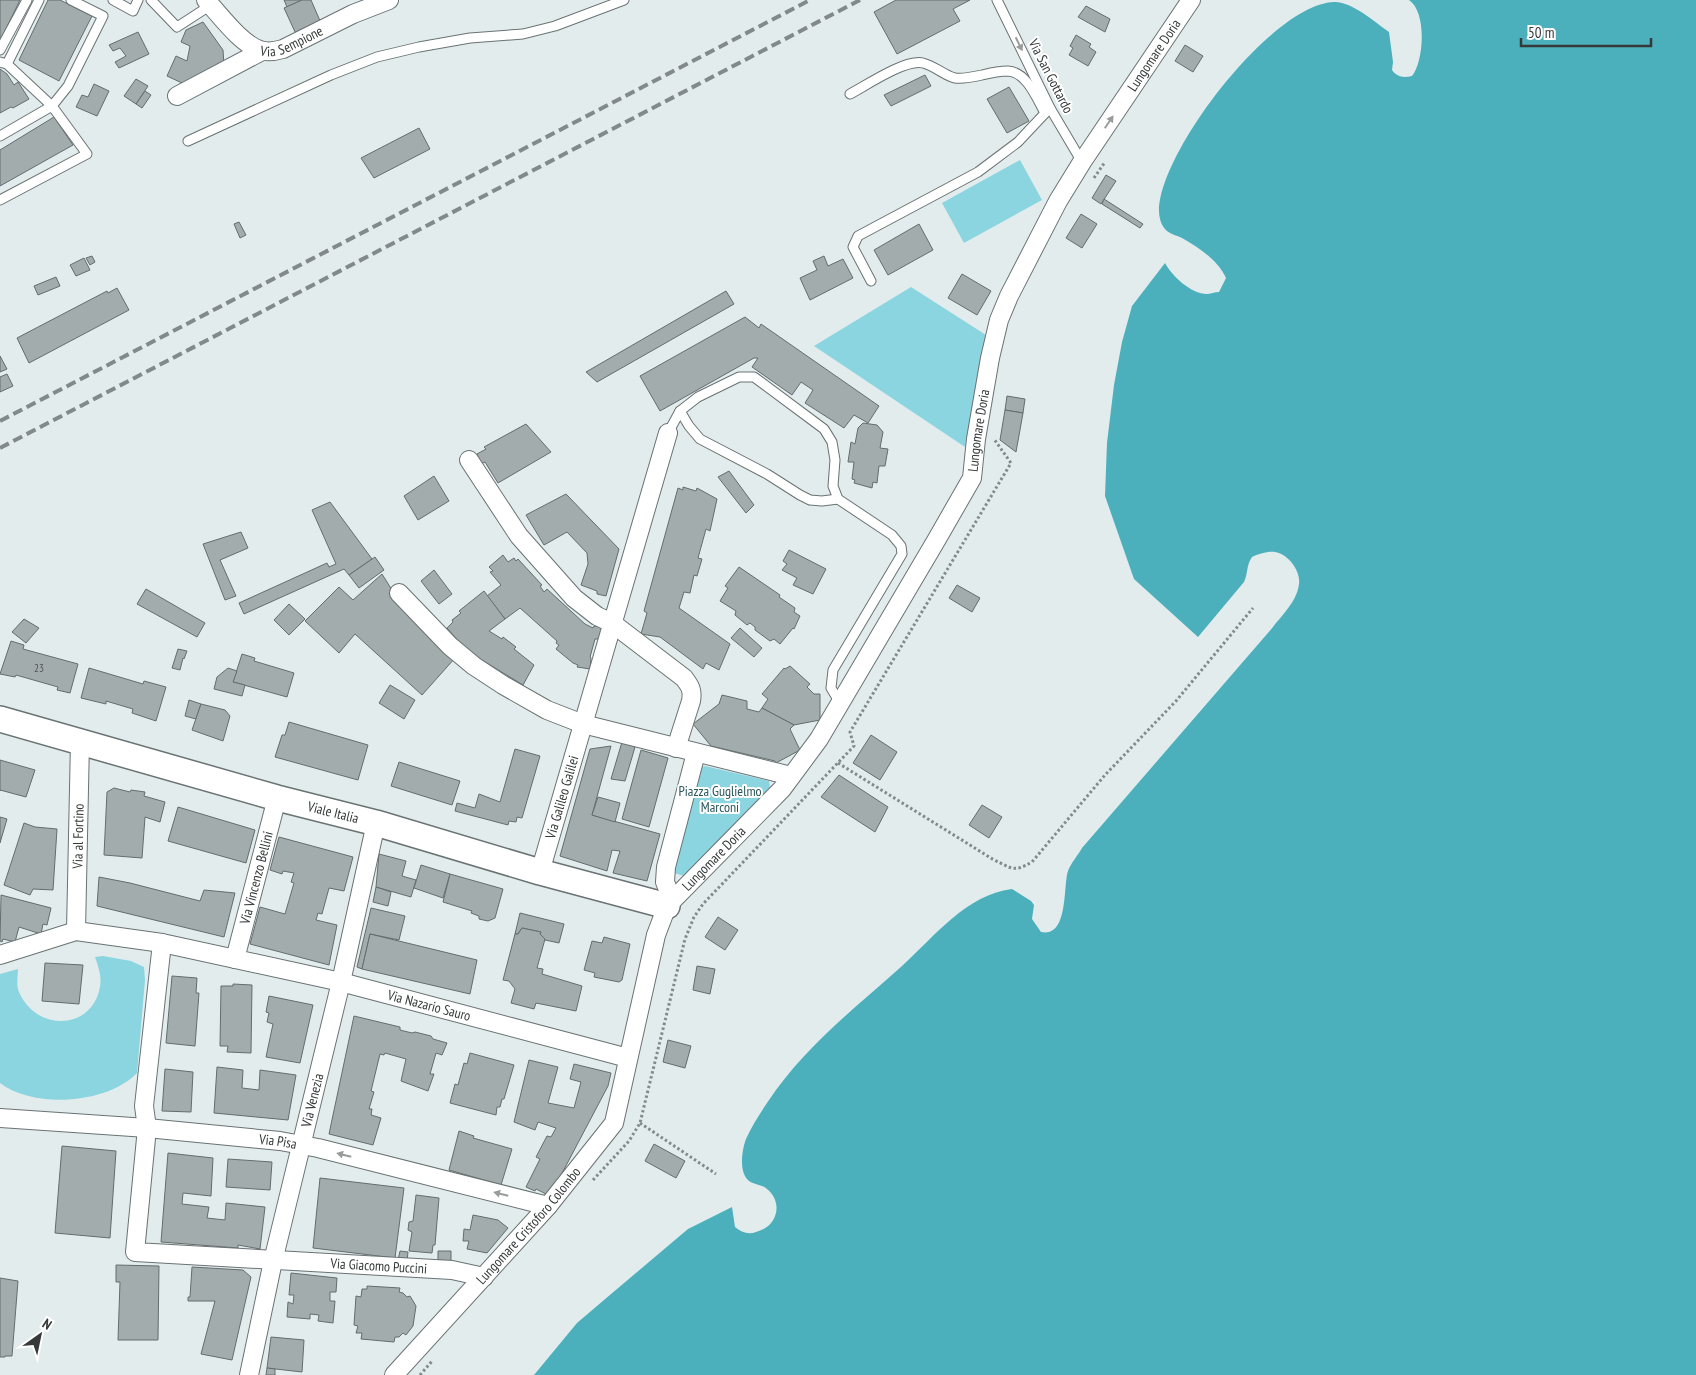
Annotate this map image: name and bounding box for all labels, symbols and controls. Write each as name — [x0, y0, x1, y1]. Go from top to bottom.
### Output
scale bar — [1521, 15, 1651, 47]
street label: Lungomare Doria — [1123, 16, 1185, 95]
street label: Via Sempione — [258, 21, 326, 61]
text: 50 m — [1528, 23, 1554, 42]
street label: Via San Gottardo — [1024, 35, 1077, 116]
one-way arrow — [1015, 37, 1023, 51]
one-way arrow — [1104, 115, 1114, 128]
street label: Lungomare Doria — [964, 388, 993, 473]
house number: 23 — [34, 661, 44, 675]
street label: Via Galileo Galilei — [541, 753, 582, 842]
park label: Piazza Guglielmo Marconi — [678, 782, 762, 816]
street label: Viale Italia — [305, 797, 361, 827]
street label: Via al Fortino — [68, 803, 88, 870]
street label: Lungomare Doria — [678, 822, 749, 894]
street label: Via Vincenzo Bellini — [235, 829, 277, 927]
street label: Via Nazario Sauro — [385, 985, 473, 1025]
street label: Via Venezia — [297, 1071, 327, 1130]
street label: Via Pisa — [257, 1130, 298, 1153]
one-way arrow — [336, 1151, 351, 1159]
street label: Lungomare Cristoforo Colombo — [472, 1163, 585, 1288]
one-way arrow — [494, 1190, 509, 1198]
street label: Via Giacomo Puccini — [329, 1254, 428, 1278]
north arrow — [15, 1310, 65, 1360]
text: N — [39, 1314, 55, 1334]

